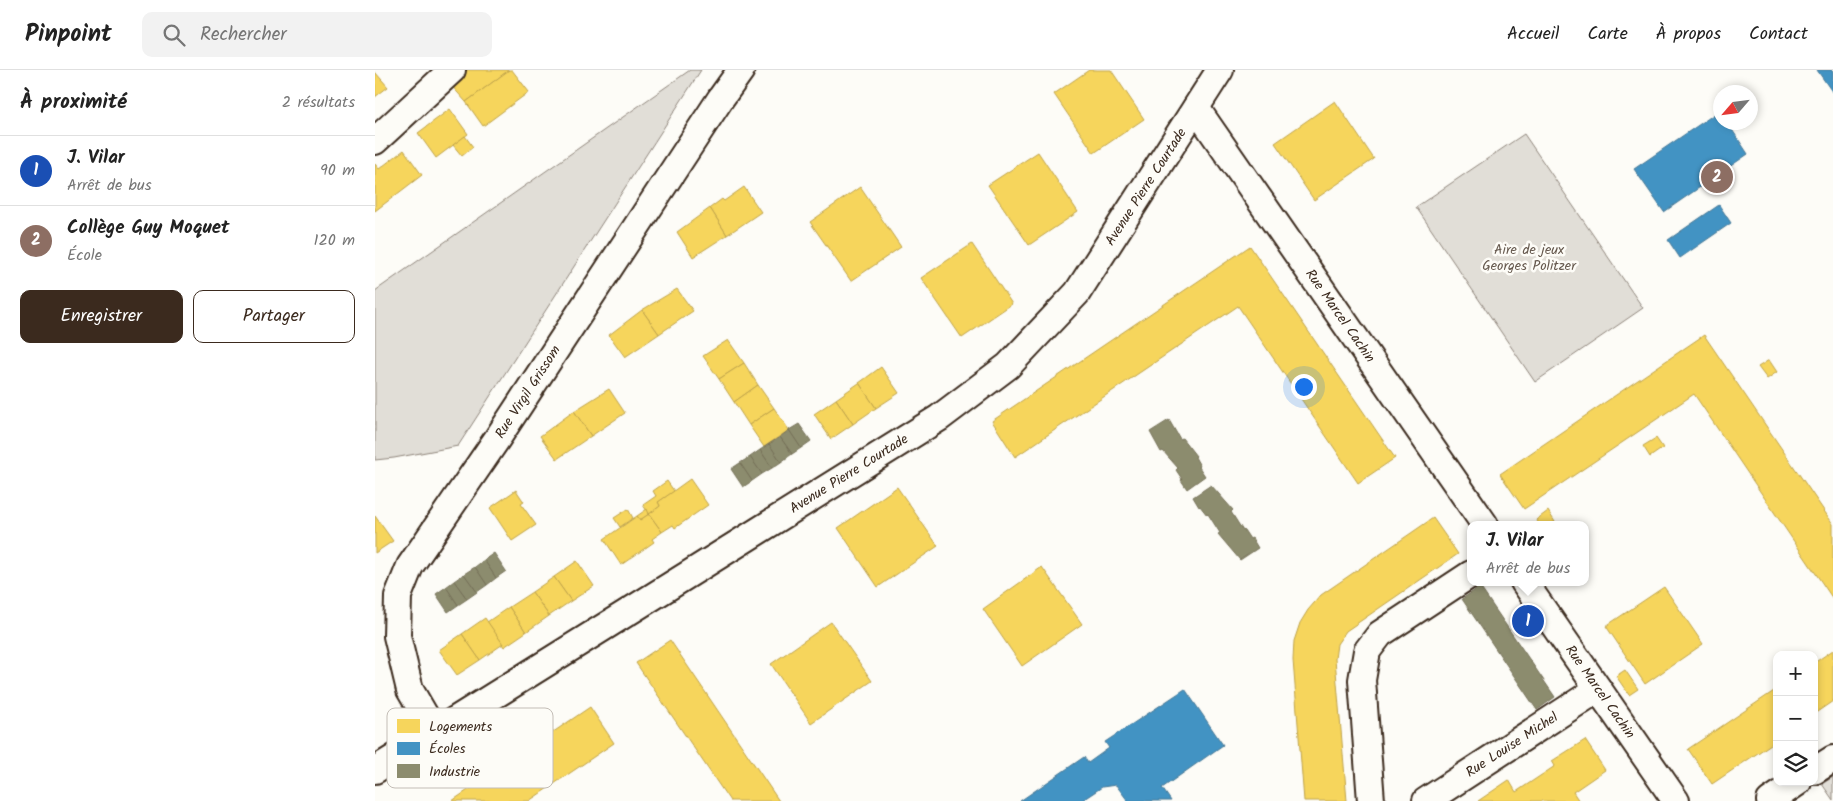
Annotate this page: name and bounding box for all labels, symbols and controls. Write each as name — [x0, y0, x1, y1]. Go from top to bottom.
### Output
search box — [142, 12, 492, 57]
text: Pinpoint — [25, 15, 112, 54]
text: Rechercher — [200, 20, 287, 50]
text: Accueil — [1507, 20, 1560, 49]
text: Carte — [1588, 20, 1628, 49]
text: À propos — [1656, 20, 1721, 49]
text: Contact — [1749, 20, 1808, 49]
icon: search — [160, 21, 188, 49]
north arrow — [1713, 85, 1758, 130]
text: À proximité — [20, 86, 127, 119]
text: 2 résultats — [282, 90, 355, 115]
street label: Avenue Pierre Courtade — [1100, 123, 1193, 250]
text: J. Vilar — [67, 143, 125, 173]
text: 1 — [34, 158, 38, 183]
text: 90 m — [320, 158, 355, 183]
pin: 2 — [1701, 158, 1733, 196]
text: Arrêt de bus — [67, 173, 151, 198]
text: Collège Guy Moquet — [67, 213, 230, 243]
text: 2 — [31, 228, 41, 253]
text: 120 m — [314, 228, 355, 253]
park label: Aire de jeux Georges Politzer — [1482, 239, 1577, 277]
text: École — [67, 243, 102, 268]
street label: Rue Marcel Cachin — [1299, 265, 1381, 367]
button: Enregistrer — [20, 290, 183, 343]
button: Partager — [193, 290, 355, 343]
street label: Rue Virgil Grissom — [490, 341, 566, 443]
your location — [1291, 374, 1317, 400]
street label: Avenue Pierre Courtade — [785, 428, 913, 520]
popup — [1467, 521, 1589, 586]
text: J. Vilar — [1486, 526, 1544, 556]
text: Arrêt de bus — [1486, 556, 1570, 581]
pin: 1 — [1512, 602, 1544, 640]
street label: Rue Marcel Cachin — [1559, 641, 1641, 743]
map controls — [1773, 651, 1818, 786]
button: + — [1773, 651, 1818, 696]
button: − — [1773, 696, 1818, 741]
street label: Rue Louise Michel — [1461, 706, 1563, 783]
legend — [387, 708, 553, 788]
text: Logements — [429, 716, 492, 738]
text: Écoles — [429, 738, 465, 760]
button: layers — [1773, 741, 1818, 786]
text: Industrie — [429, 761, 481, 783]

